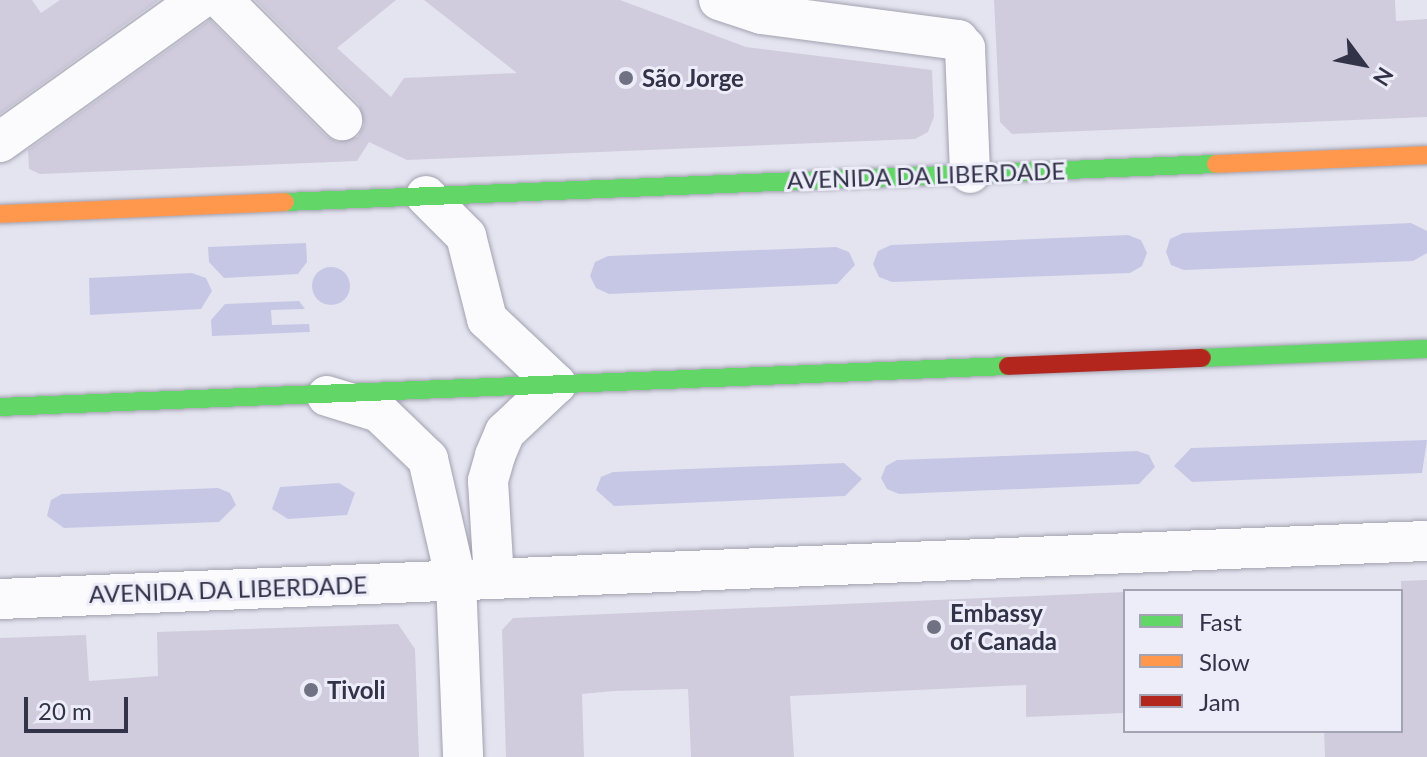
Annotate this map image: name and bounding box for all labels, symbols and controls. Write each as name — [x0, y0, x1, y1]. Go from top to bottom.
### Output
north arrow — [1323, 24, 1403, 104]
text: N — [1368, 63, 1400, 91]
place label: São Jorge — [642, 64, 745, 92]
marker: São Jorge — [617, 69, 635, 87]
street label: AVENIDA DA LIBERDADE — [786, 156, 1066, 194]
street label: AVENIDA DA LIBERDADE — [88, 570, 368, 608]
legend — [1123, 589, 1403, 733]
place label: Embassy of Canada — [950, 599, 1057, 655]
text: Fast — [1199, 607, 1242, 636]
marker: Embassy of Canada — [925, 618, 943, 636]
text: Slow — [1199, 647, 1250, 676]
place label: Tivoli — [327, 676, 386, 704]
scale bar — [28, 681, 132, 731]
marker: Tivoli — [302, 681, 320, 699]
text: Jam — [1199, 687, 1240, 716]
text: 20 m — [38, 696, 92, 725]

